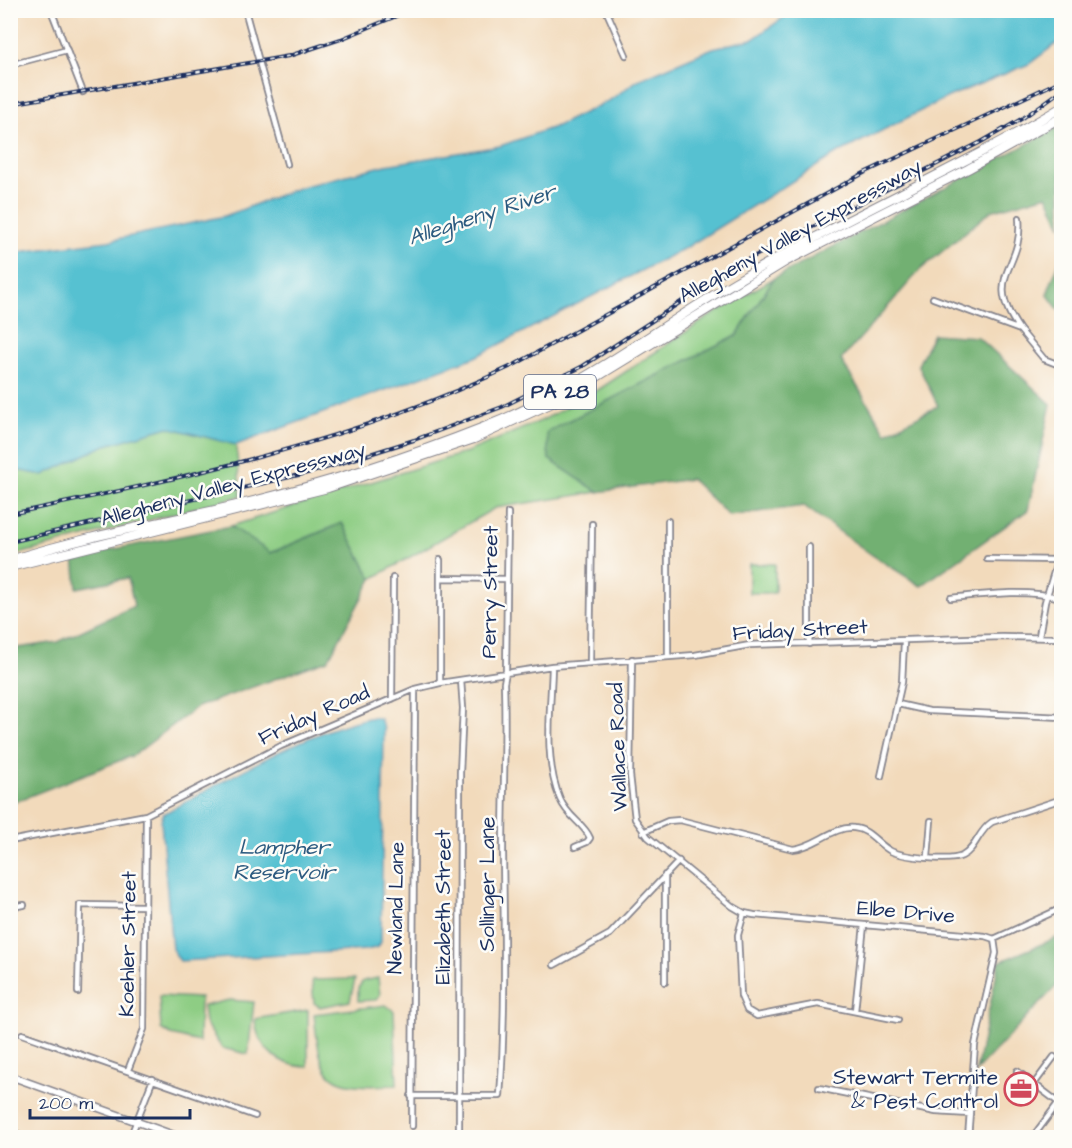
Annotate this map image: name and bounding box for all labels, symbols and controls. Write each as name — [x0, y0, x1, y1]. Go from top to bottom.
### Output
street label: Allegheny Valley Expressway — [673, 152, 928, 312]
water label: Allegheny River — [404, 176, 563, 254]
road number: PA 28 — [524, 375, 596, 409]
street label: Allegheny Valley Expressway — [97, 434, 370, 535]
street label: Perry Street — [474, 525, 508, 659]
street label: Friday Street — [732, 612, 869, 650]
street label: Friday Road — [254, 677, 375, 754]
street label: Wallace Road — [601, 682, 635, 812]
street label: Sollinger Lane — [473, 817, 504, 951]
street label: Elizabeth Street — [429, 829, 458, 985]
water label: Lampher Reservoir — [233, 832, 338, 888]
street label: Newland Lane — [380, 842, 412, 974]
street label: Koehler Street — [112, 870, 144, 1017]
street label: Elbe Drive — [856, 893, 956, 931]
place label: Stewart Termite & Pest Control — [833, 1063, 998, 1116]
office icon: Stewart Termite & Pest Control — [1003, 1071, 1039, 1107]
scale bar — [30, 1082, 190, 1120]
text: 200 m — [39, 1091, 93, 1116]

